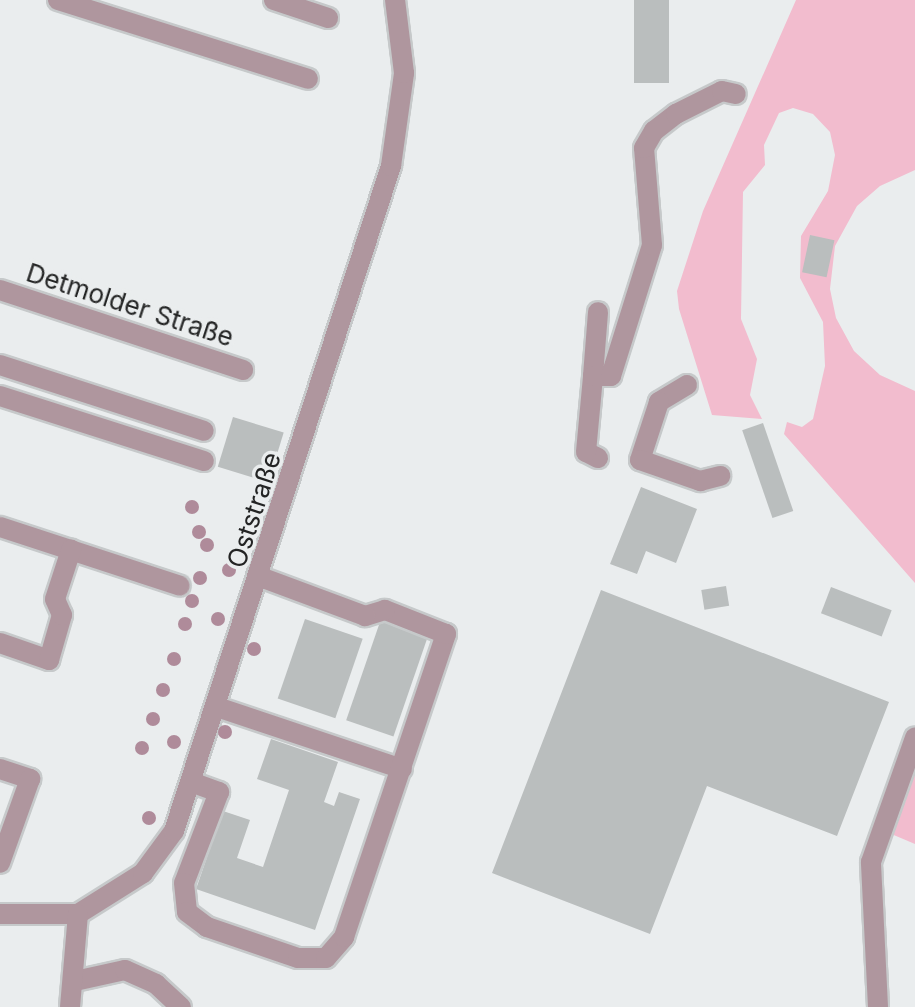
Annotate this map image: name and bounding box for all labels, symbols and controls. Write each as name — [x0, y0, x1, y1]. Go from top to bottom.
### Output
street label: Detmolder Straße — [22, 257, 238, 353]
street label: Oststraße — [221, 448, 287, 572]

